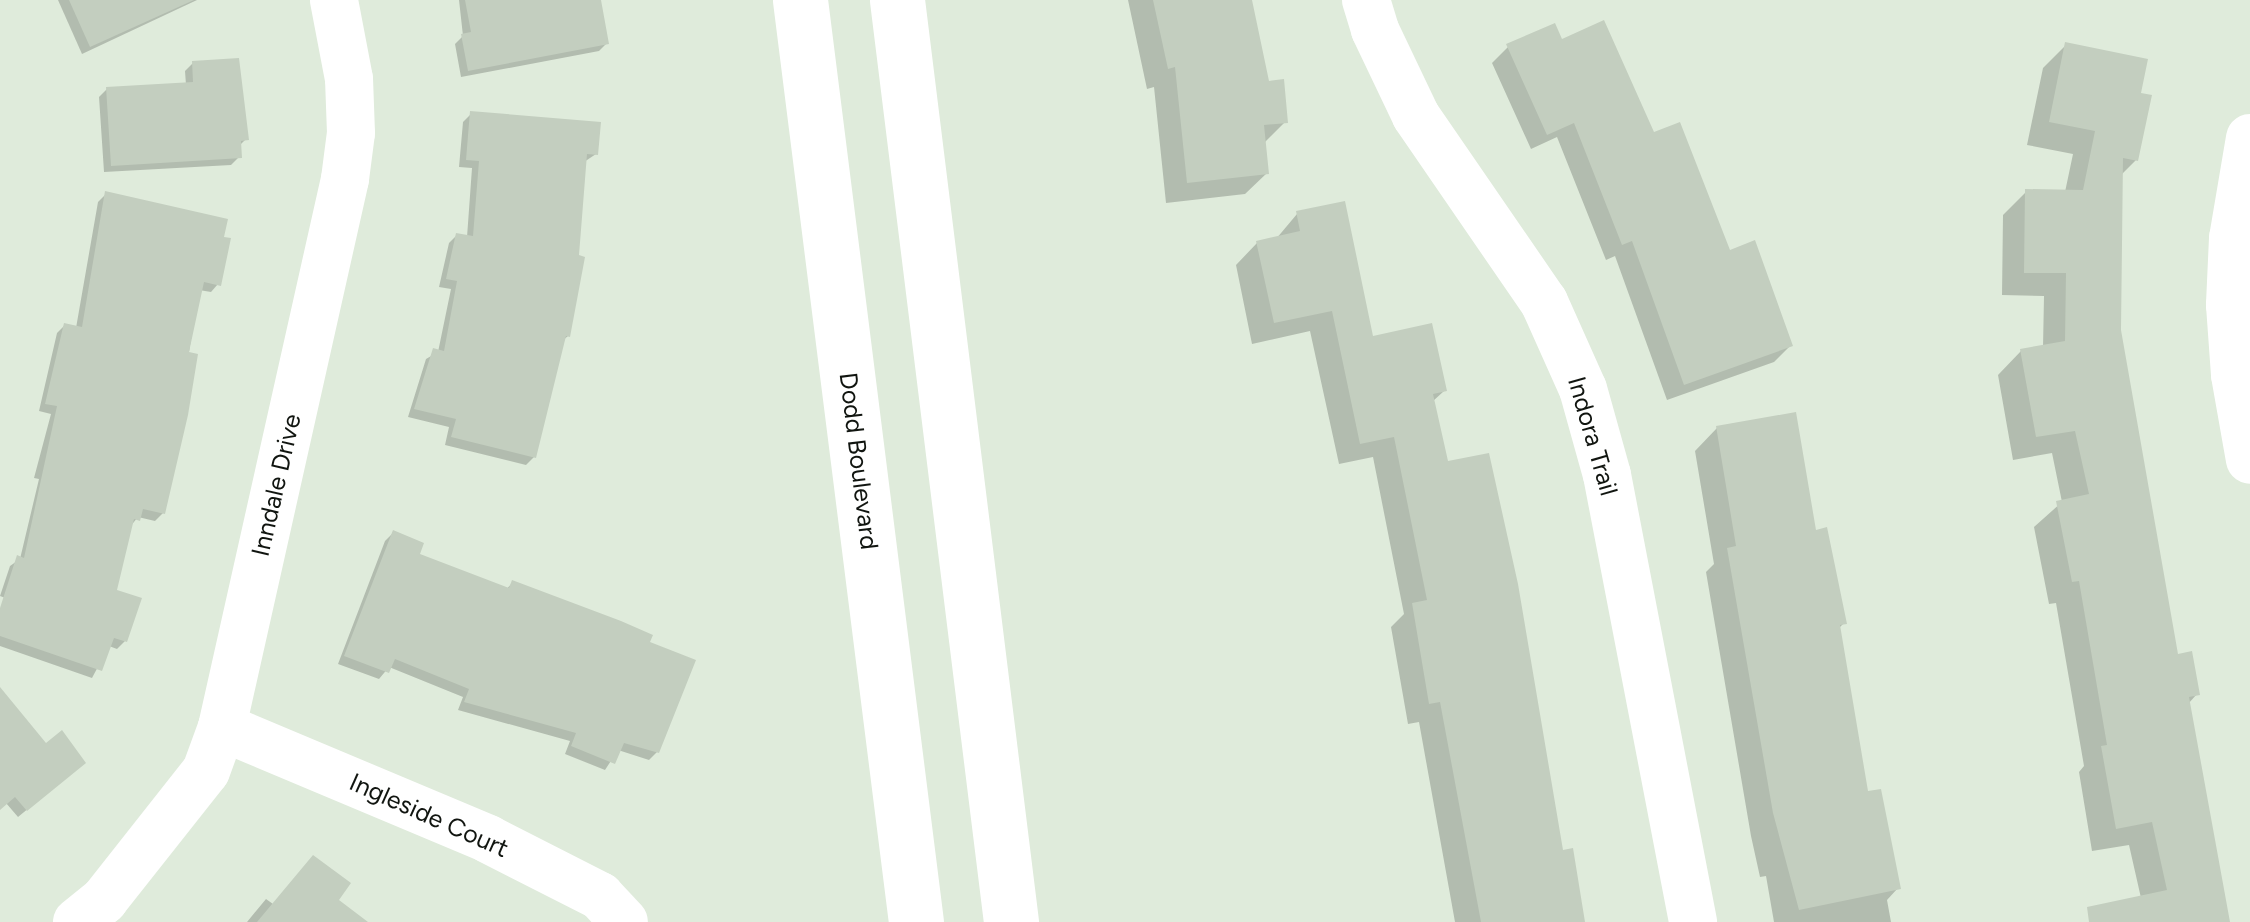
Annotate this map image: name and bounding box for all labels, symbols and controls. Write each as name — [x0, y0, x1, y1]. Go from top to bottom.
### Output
street label: Dodd Boulevard — [833, 371, 885, 551]
street label: Indora Trail — [1562, 373, 1624, 499]
street label: Inndale Drive — [245, 411, 307, 559]
street label: Ingleside Court — [345, 767, 513, 863]

